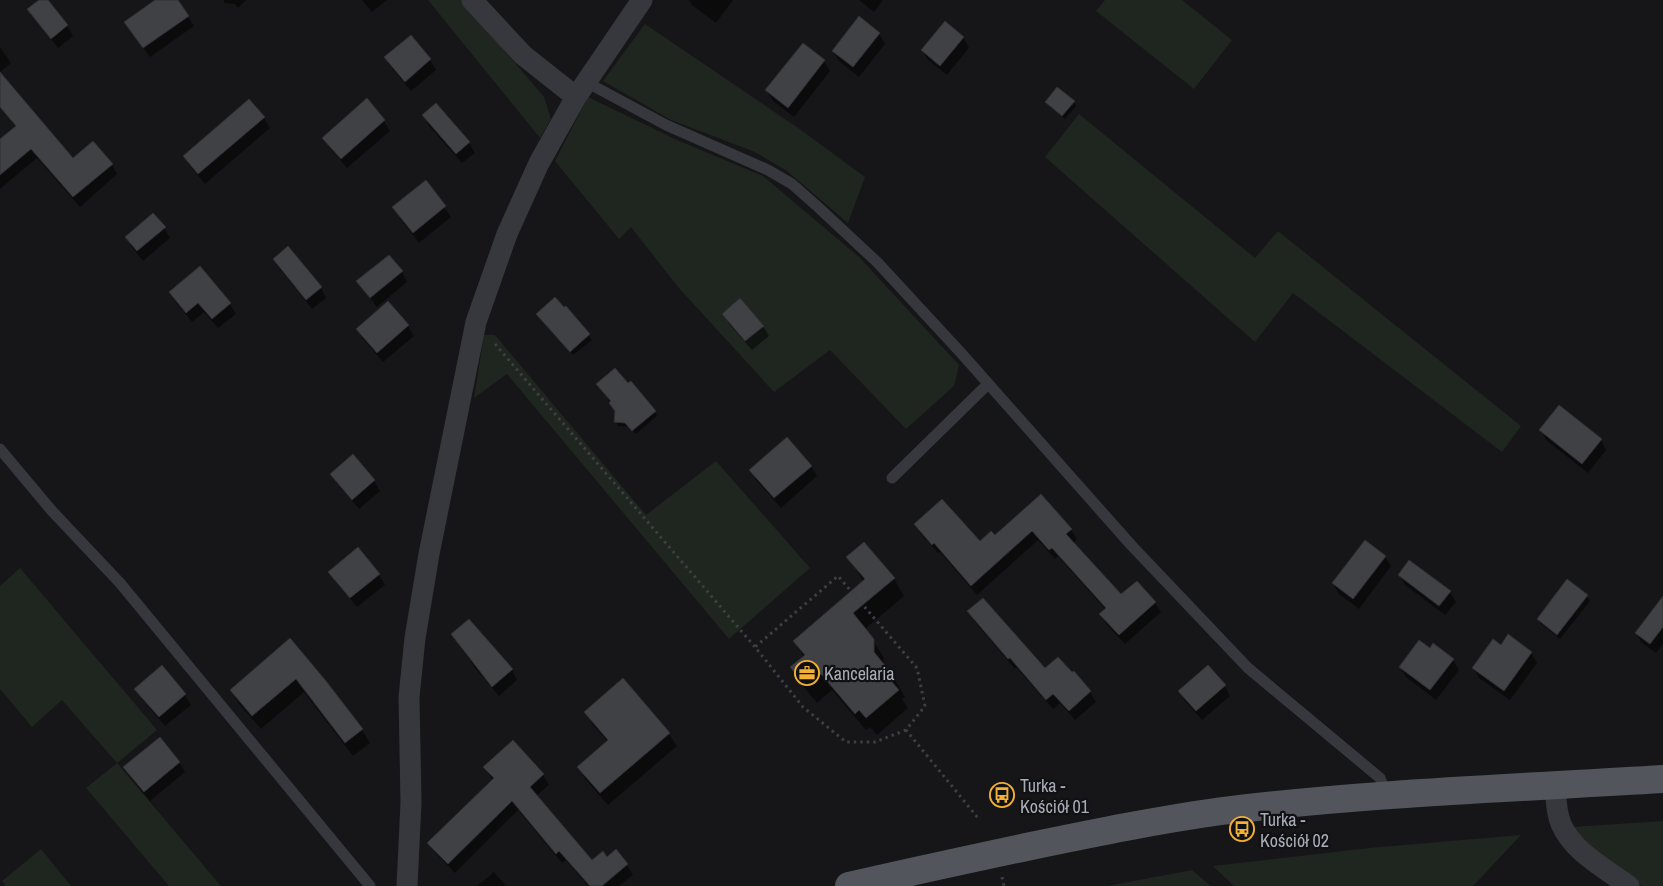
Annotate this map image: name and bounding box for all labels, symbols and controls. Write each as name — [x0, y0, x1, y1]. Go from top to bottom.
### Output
office icon: Kancelaria — [794, 660, 820, 686]
place label: Kancelaria — [824, 661, 895, 686]
place label: Turka - Kościół 01 — [1020, 773, 1090, 819]
bus stop icon: Turka - Kościół 01 — [989, 782, 1015, 808]
place label: Turka - Kościół 02 — [1260, 807, 1329, 853]
bus stop icon: Turka - Kościół 02 — [1229, 816, 1255, 842]

